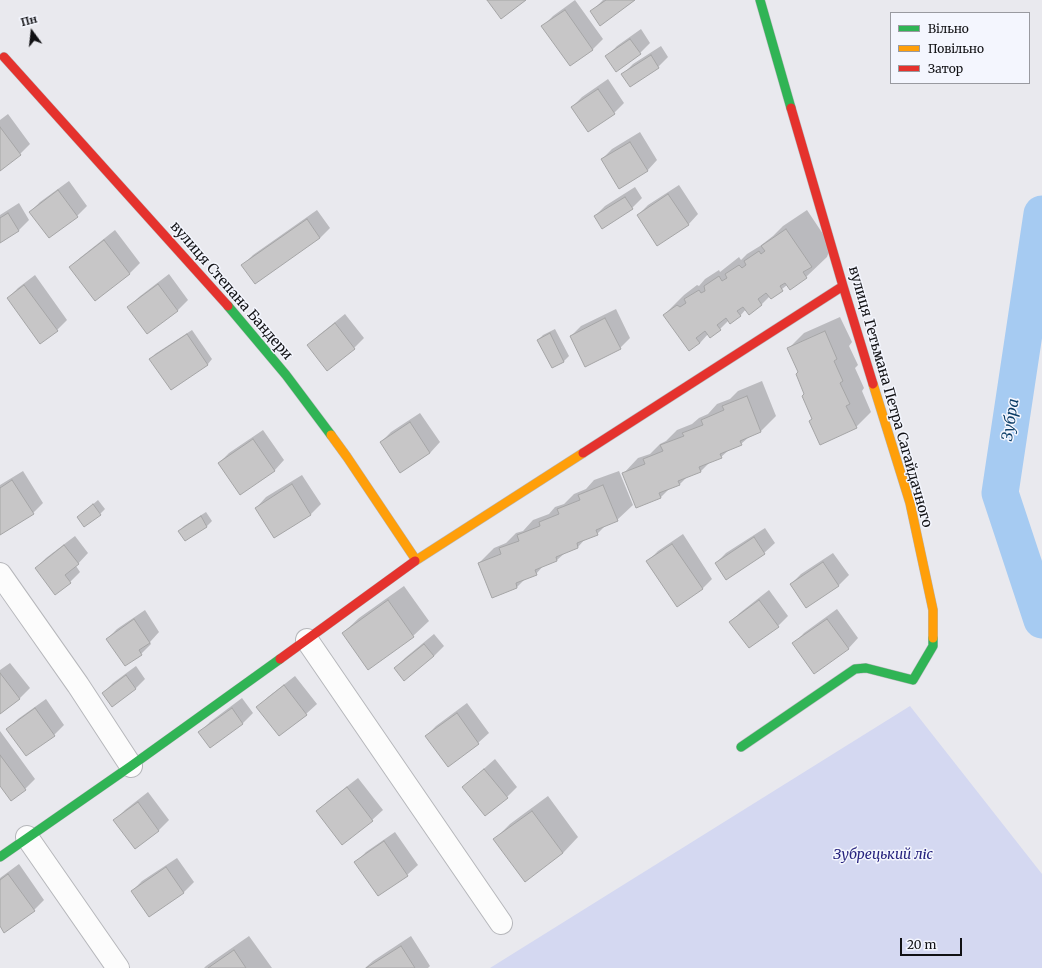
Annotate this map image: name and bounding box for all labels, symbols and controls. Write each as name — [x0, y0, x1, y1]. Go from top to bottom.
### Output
north arrow — [12, 12, 52, 52]
text: Пн — [19, 12, 39, 29]
legend — [890, 12, 1030, 84]
text: Вільно — [928, 21, 969, 36]
text: Повільно — [928, 41, 984, 56]
text: Затор — [928, 61, 963, 76]
street label: вулиця Степана Бандери — [166, 218, 296, 364]
street label: вулиця Гетьмана Петра Сагайдачного — [845, 264, 935, 530]
water label: Зубра — [999, 398, 1023, 442]
park label: Зубрецький ліс — [833, 847, 933, 863]
scale bar — [902, 930, 964, 956]
text: 20 m — [907, 937, 936, 952]

